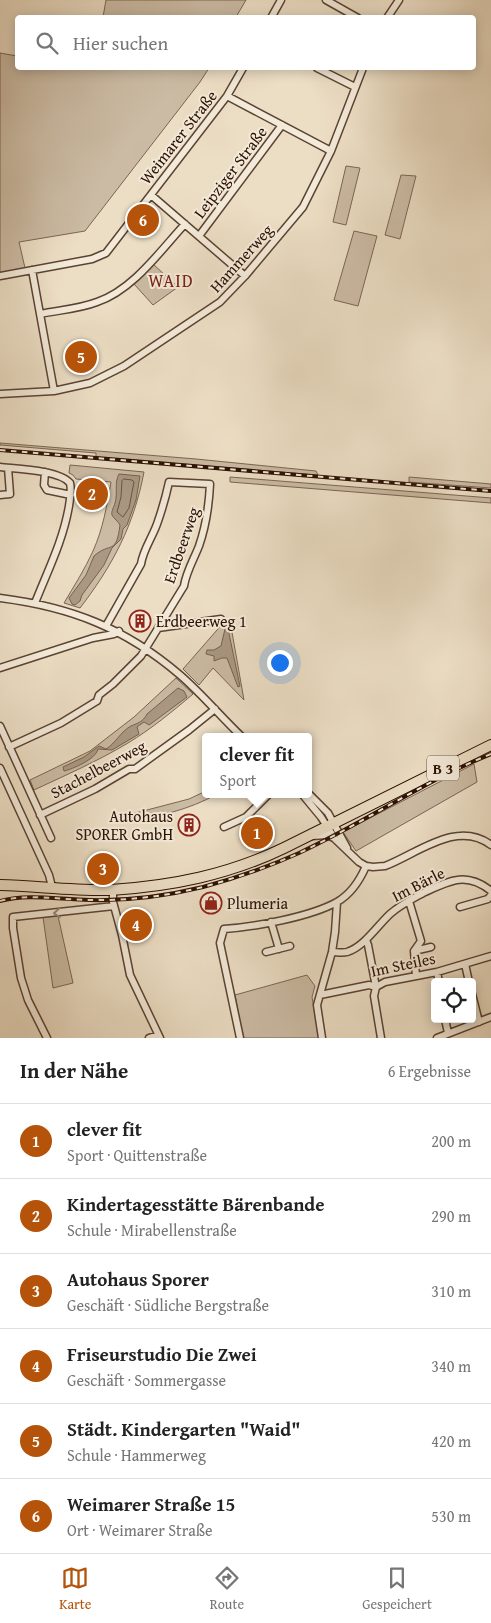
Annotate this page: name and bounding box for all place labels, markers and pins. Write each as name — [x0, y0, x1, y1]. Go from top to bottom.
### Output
pin: 6 — [127, 201, 159, 239]
pin: 5 — [65, 338, 97, 376]
pin: 2 — [76, 475, 108, 513]
building icon: Erdbeerweg 1 — [128, 609, 152, 633]
place label: Erdbeerweg 1 — [156, 609, 247, 633]
place label: Autohaus SPORER GmbH — [75, 804, 173, 846]
building icon: Autohaus SPORER GmbH — [177, 813, 201, 837]
pin: 1 — [241, 814, 273, 852]
pin: 3 — [87, 850, 119, 888]
shop icon: Plumeria — [199, 891, 223, 915]
place label: Plumeria — [227, 891, 288, 915]
pin: 4 — [120, 906, 152, 944]

